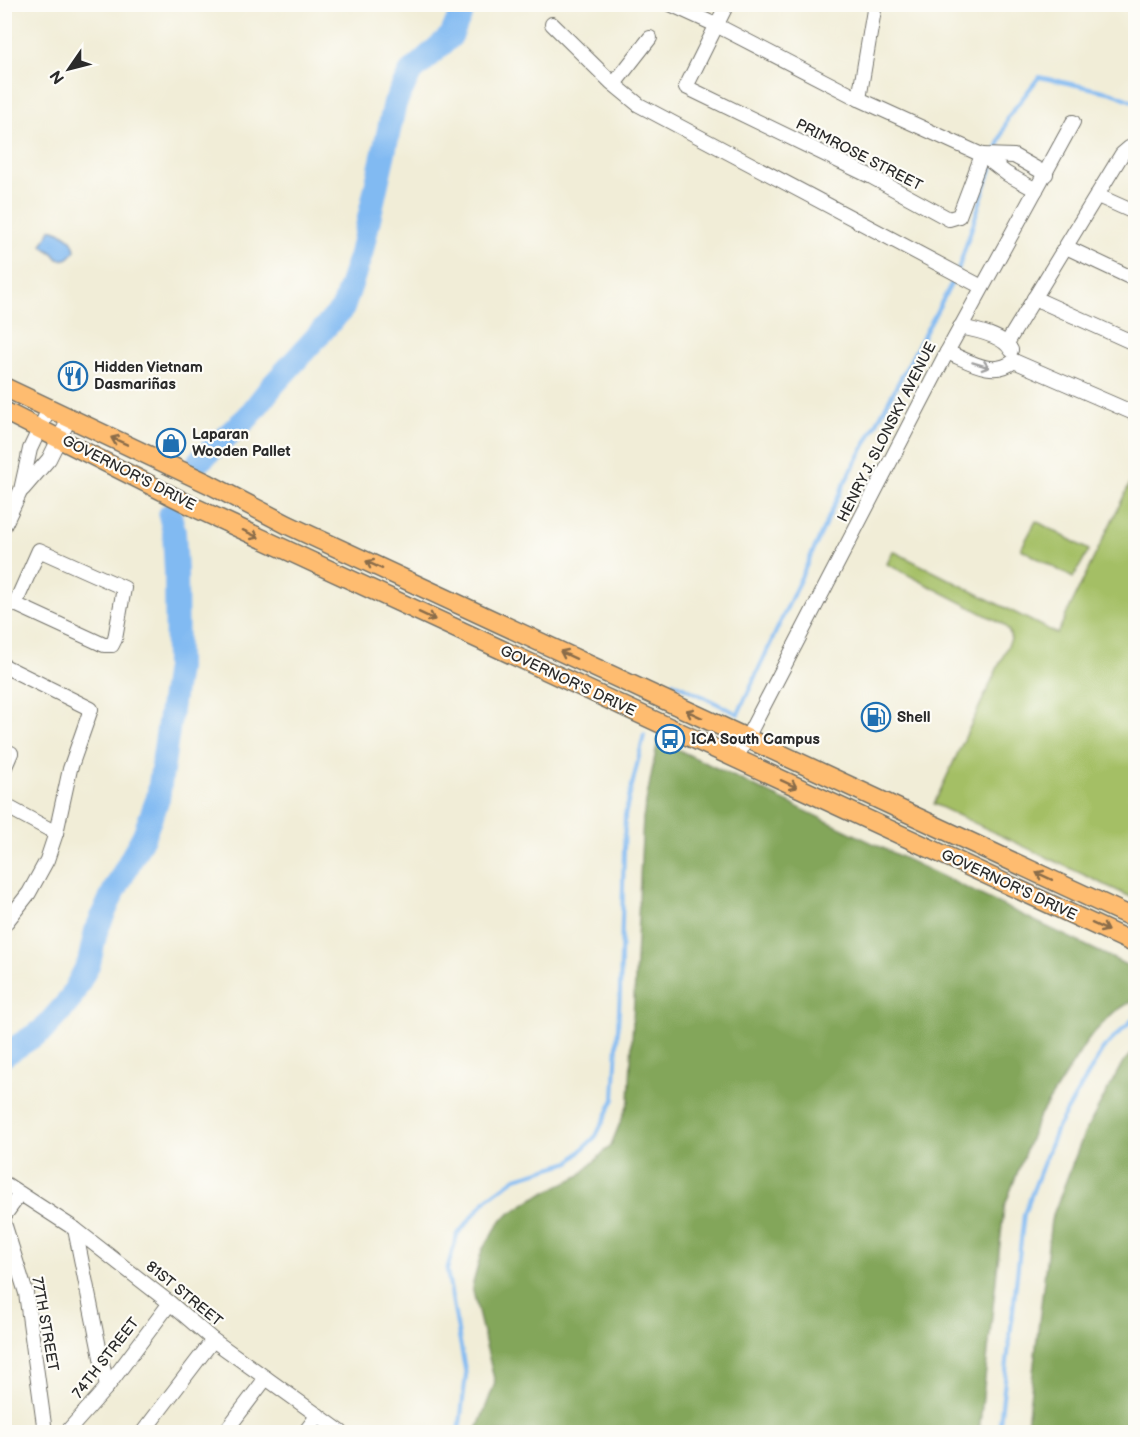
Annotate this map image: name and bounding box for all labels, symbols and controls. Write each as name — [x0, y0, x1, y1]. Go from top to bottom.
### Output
north arrow — [39, 39, 99, 99]
text: N — [47, 66, 69, 87]
street label: PRIMROSE STREET — [792, 115, 926, 195]
street label: HENRY J. SLONSKY AVENUE — [833, 339, 941, 525]
place label: Hidden Vietnam Dasmariñas — [94, 358, 203, 394]
restaurant icon: Hidden Vietnam Dasmariñas — [57, 360, 89, 392]
one-way arrow — [971, 360, 990, 371]
place label: Laparan Wooden Pallet — [192, 425, 291, 461]
shop icon: Laparan Wooden Pallet — [155, 427, 187, 459]
street label: GOVERNOR'S DRIVE — [59, 431, 199, 515]
one-way arrow — [111, 435, 129, 447]
one-way arrow — [241, 528, 259, 540]
one-way arrow — [365, 558, 383, 570]
one-way arrow — [418, 611, 436, 622]
street label: GOVERNOR'S DRIVE — [497, 641, 639, 721]
one-way arrow — [559, 649, 577, 661]
fuel station icon: Shell — [860, 701, 892, 733]
one-way arrow — [685, 708, 703, 719]
place label: Shell — [897, 708, 930, 727]
bus stop icon: ICA South Campus — [654, 723, 686, 755]
place label: ICA South Campus — [691, 730, 820, 749]
one-way arrow — [780, 778, 798, 790]
street label: GOVERNOR'S DRIVE — [938, 845, 1080, 925]
one-way arrow — [1036, 869, 1054, 881]
one-way arrow — [1090, 922, 1108, 934]
street label: 81ST STREET — [142, 1257, 226, 1331]
street label: 77TH STREET — [27, 1275, 63, 1373]
street label: 74TH STREET — [68, 1314, 144, 1402]

